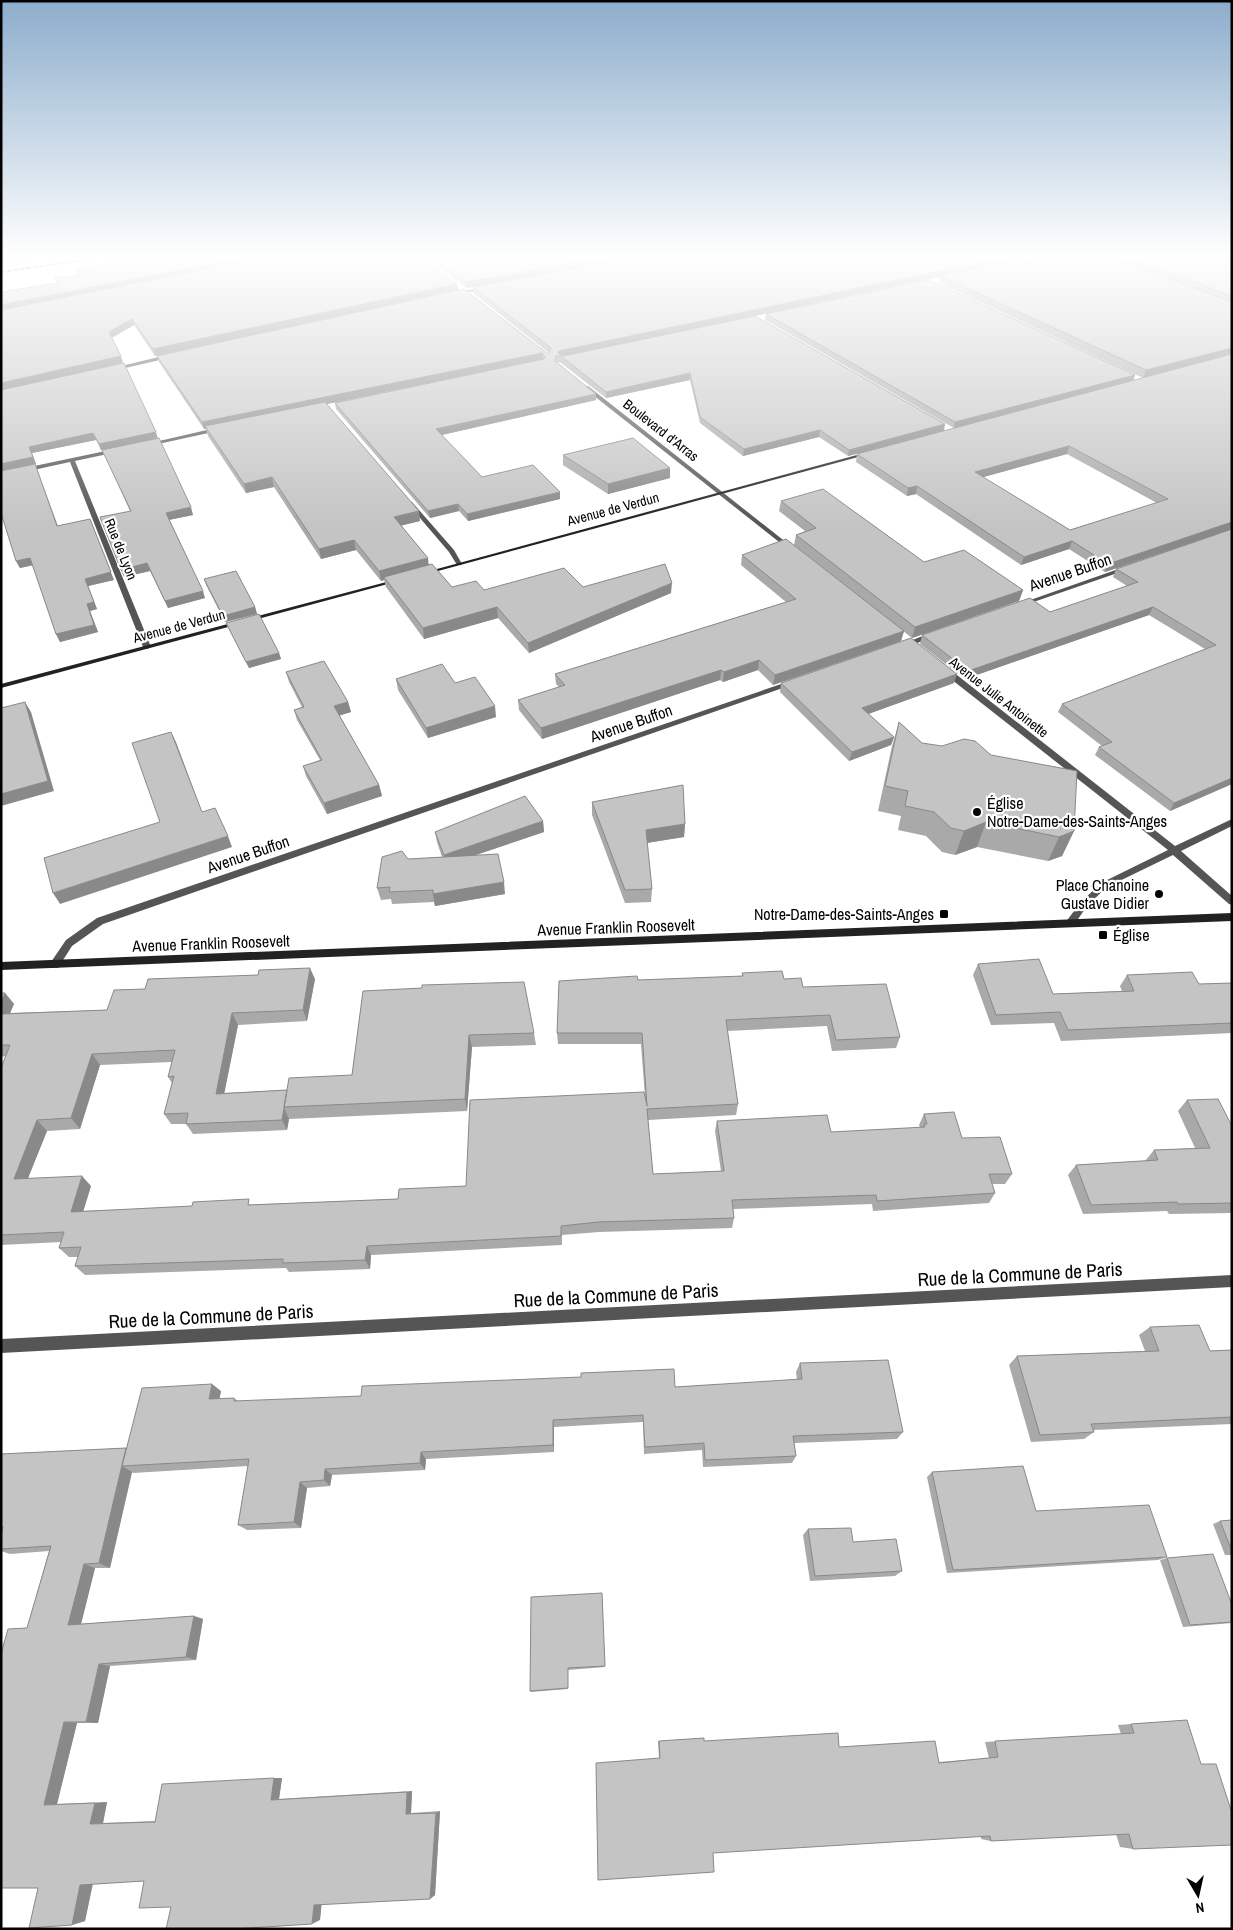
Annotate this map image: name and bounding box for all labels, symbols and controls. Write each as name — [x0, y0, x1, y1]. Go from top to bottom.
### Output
street label: Boulevard d'Arras — [620, 395, 703, 465]
street label: Avenue de Verdun — [564, 488, 661, 530]
street label: Rue de Lyon — [101, 516, 141, 582]
street label: Avenue Buffon — [1025, 548, 1114, 597]
street label: Avenue de Verdun — [130, 605, 227, 647]
street label: Avenue Julie Antoinette — [945, 652, 1052, 741]
street label: Avenue Buffon — [586, 699, 675, 748]
place label: Église Notre-Dame-des-Saints-Anges — [987, 792, 1167, 832]
marker: Église Notre-Dame-des-Saints-Anges — [971, 806, 983, 818]
street label: Avenue Buffon — [203, 830, 292, 879]
place label: Place Chanoine Gustave Didier — [1056, 874, 1150, 914]
marker: Place Chanoine Gustave Didier — [1153, 888, 1165, 900]
place label: Notre-Dame-des-Saints-Anges — [754, 903, 934, 925]
marker: Notre-Dame-des-Saints-Anges — [938, 908, 950, 920]
street label: Avenue Franklin Roosevelt — [536, 913, 695, 941]
place label: Église — [1113, 924, 1149, 946]
street label: Avenue Franklin Roosevelt — [131, 929, 290, 957]
marker: Église — [1097, 929, 1109, 941]
street label: Rue de la Commune de Paris — [917, 1256, 1123, 1292]
street label: Rue de la Commune de Paris — [513, 1277, 719, 1313]
street label: Rue de la Commune de Paris — [108, 1298, 314, 1334]
north arrow — [1173, 1870, 1223, 1920]
text: N — [1195, 1898, 1206, 1917]

